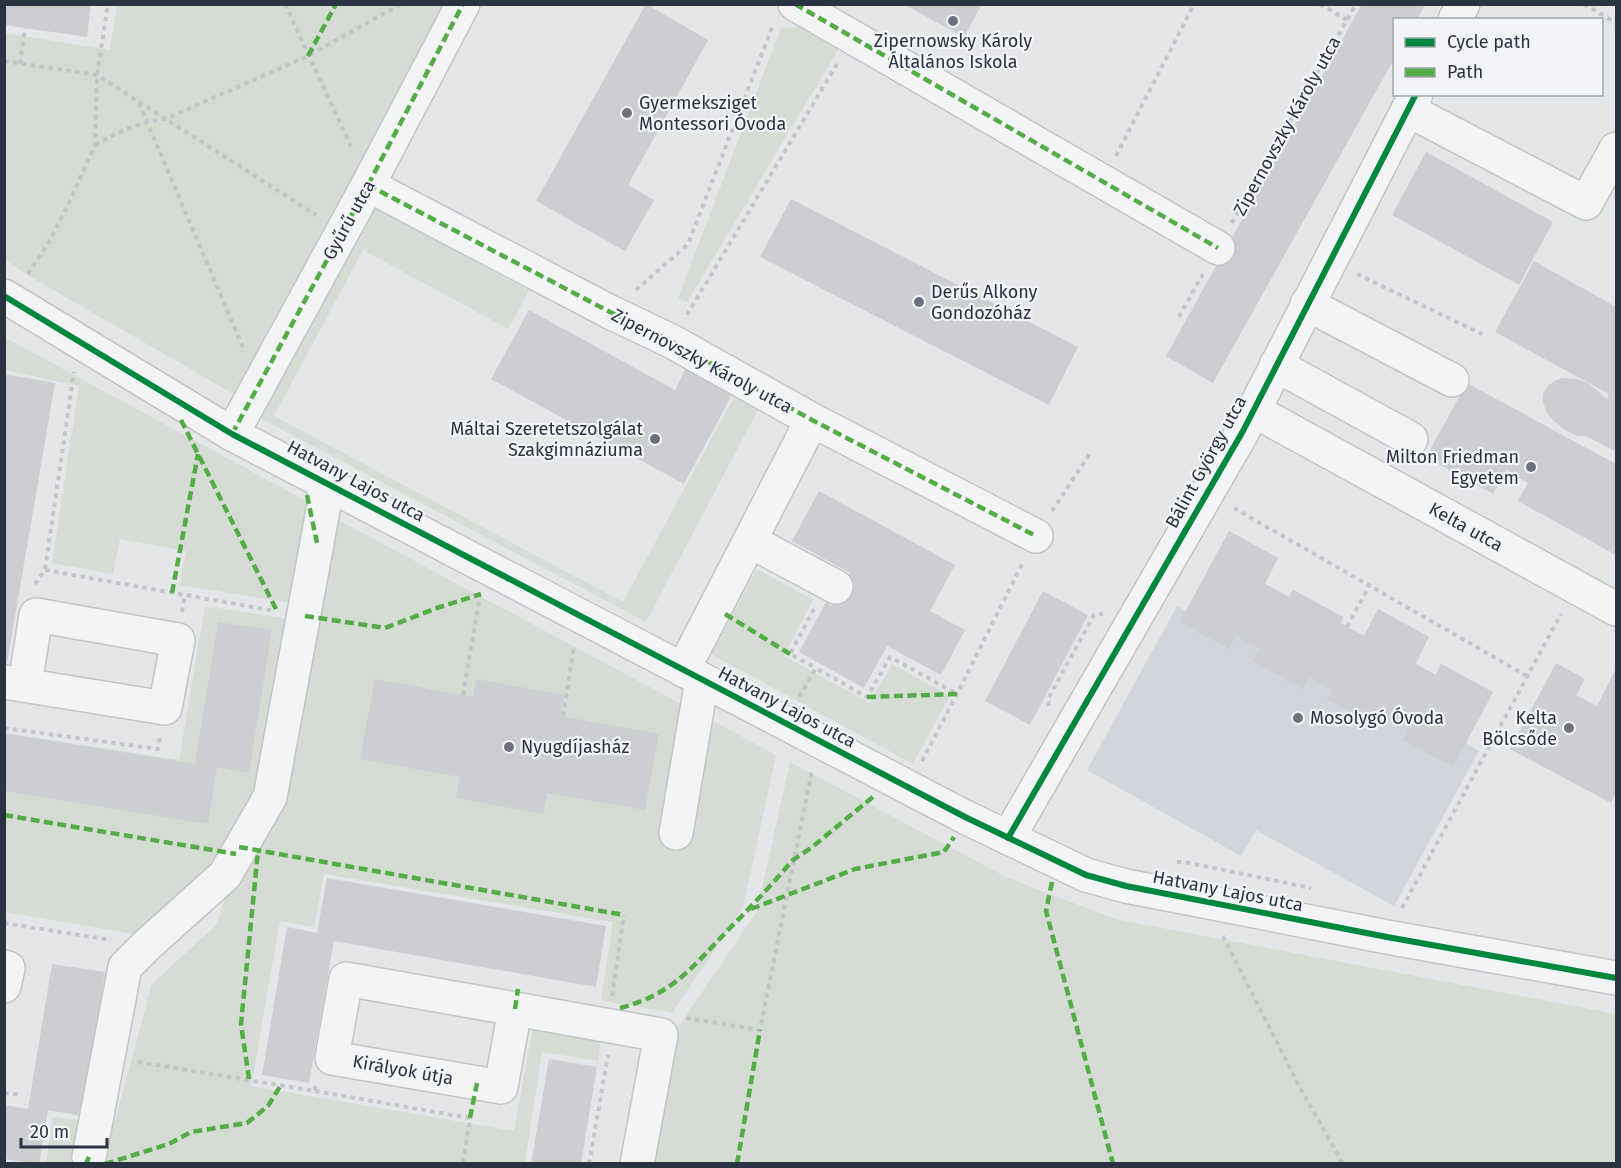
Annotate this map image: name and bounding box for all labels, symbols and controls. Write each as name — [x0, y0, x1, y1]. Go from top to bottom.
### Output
marker: Zipernowsky Károly Általános Iskola — [946, 14, 960, 28]
legend — [1393, 18, 1603, 96]
place label: Zipernowsky Károly Általános Iskola — [874, 30, 1032, 73]
text: Cycle path — [1447, 31, 1531, 53]
street label: Zipernovszky Károly utca — [1229, 33, 1345, 219]
text: Path — [1447, 61, 1483, 83]
place label: Gyermeksziget Montessori Óvoda — [639, 92, 786, 135]
marker: Gyermeksziget Montessori Óvoda — [620, 106, 634, 120]
street label: Gyűrű utca — [318, 176, 380, 264]
place label: Derűs Alkony Gondozóház — [931, 281, 1038, 324]
marker: Derűs Alkony Gondozóház — [912, 295, 926, 309]
street label: Zipernovszky Károly utca — [608, 304, 796, 418]
street label: Bálint György utca — [1161, 392, 1251, 532]
place label: Máltai Szeretetszolgálat Szakgimnáziuma — [450, 418, 643, 461]
marker: Máltai Szeretetszolgálat Szakgimnáziuma — [648, 432, 662, 446]
street label: Hatvany Lajos utca — [283, 435, 429, 527]
place label: Milton Friedman Egyetem — [1386, 446, 1519, 489]
marker: Milton Friedman Egyetem — [1524, 460, 1538, 474]
street label: Kelta utca — [1425, 498, 1507, 556]
street label: Hatvany Lajos utca — [714, 661, 860, 753]
place label: Mosolygó Óvoda — [1310, 707, 1444, 729]
place label: Kelta Bölcsőde — [1482, 707, 1557, 750]
marker: Mosolygó Óvoda — [1291, 711, 1305, 725]
marker: Kelta Bölcsőde — [1562, 721, 1576, 735]
place label: Nyugdíjasház — [521, 736, 629, 758]
marker: Nyugdíjasház — [502, 740, 516, 754]
street label: Hatvany Lajos utca — [1151, 866, 1305, 916]
street label: Királyok útja — [351, 1050, 455, 1090]
scale bar — [21, 1111, 106, 1149]
text: 20 m — [30, 1121, 69, 1143]

